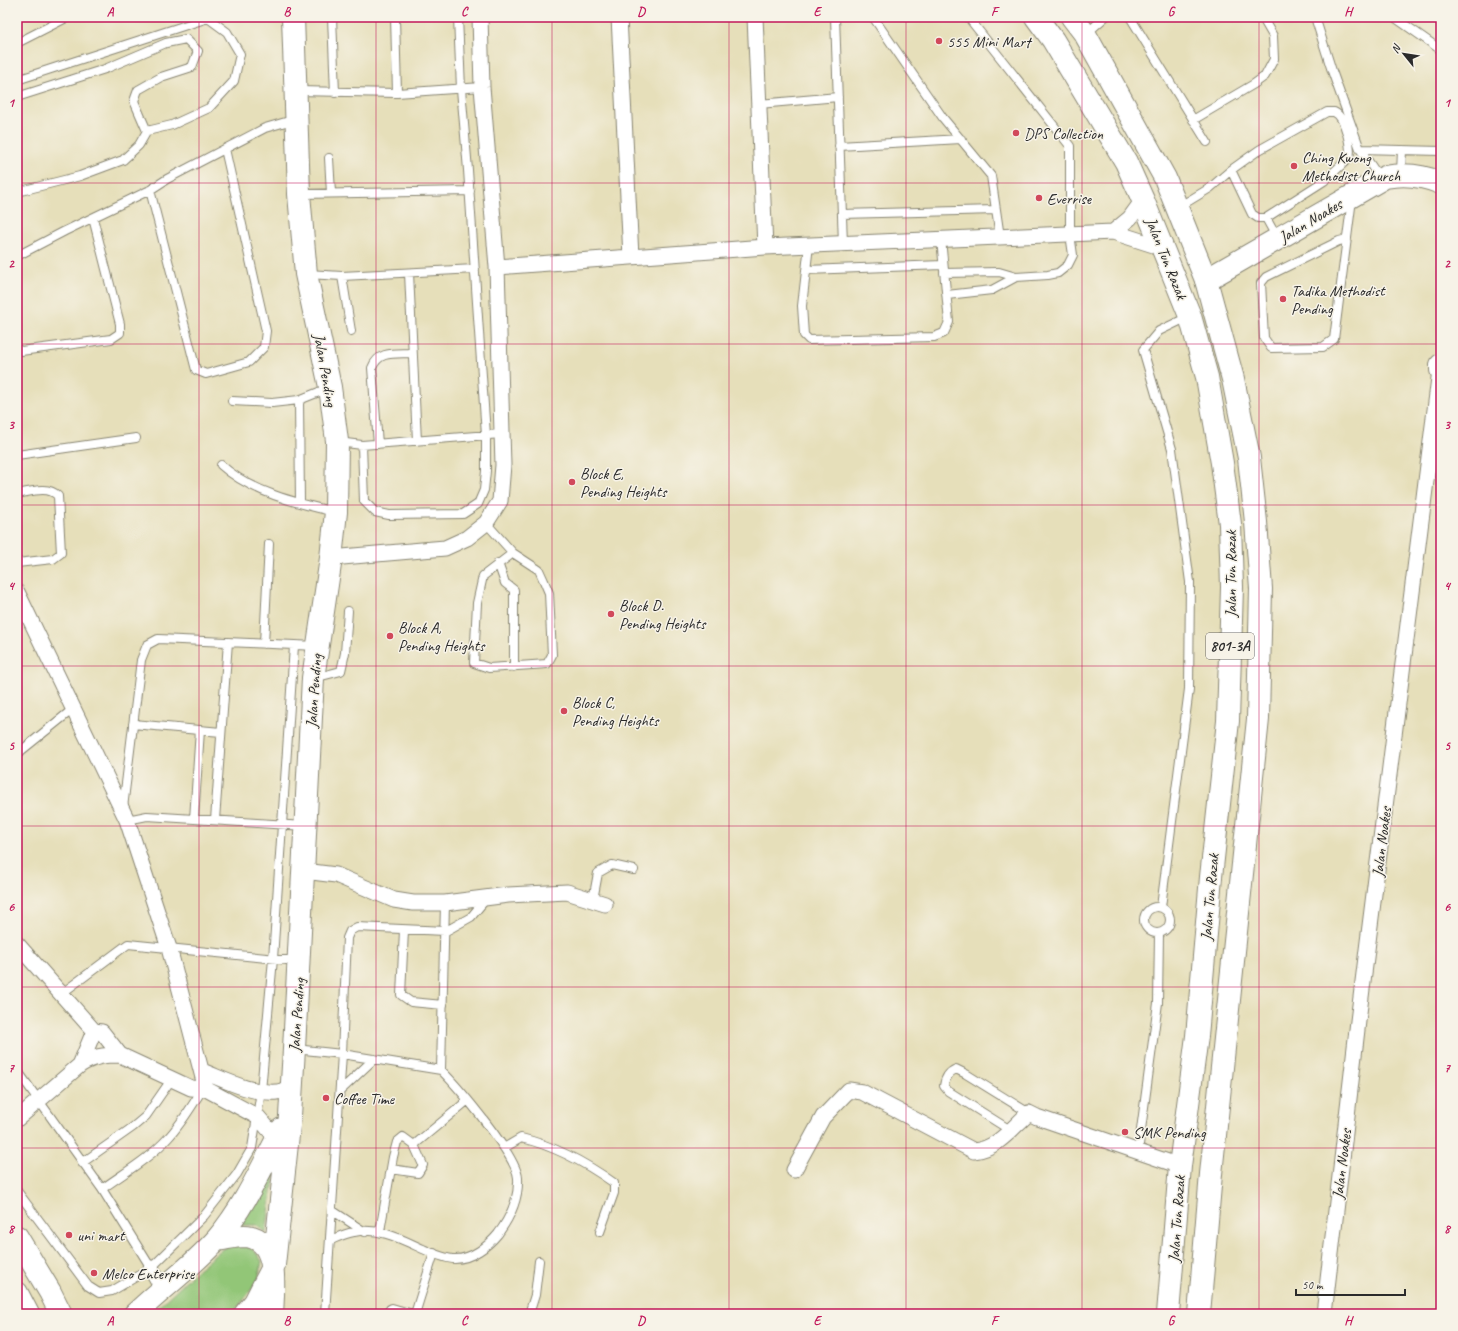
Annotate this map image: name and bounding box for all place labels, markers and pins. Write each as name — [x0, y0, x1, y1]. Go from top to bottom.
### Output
place label: 555 Mini Mart — [947, 32, 1033, 52]
marker: 555 Mini Mart — [934, 36, 944, 46]
place label: DPS Collection — [1024, 124, 1104, 144]
marker: DPS Collection — [1011, 128, 1021, 138]
place label: Ching Kwong Methodist Church — [1302, 148, 1401, 186]
marker: Ching Kwong Methodist Church — [1289, 161, 1299, 171]
place label: Everrise — [1047, 189, 1093, 209]
marker: Everrise — [1034, 193, 1044, 203]
place label: Tadika Methodist Pending — [1291, 281, 1386, 319]
marker: Tadika Methodist Pending — [1278, 294, 1288, 304]
place label: Block E, Pending Heights — [580, 464, 668, 502]
marker: Block E, Pending Heights — [567, 477, 577, 487]
place label: Block D. Pending Heights — [619, 596, 707, 634]
marker: Block D. Pending Heights — [606, 609, 616, 619]
place label: Block A, Pending Heights — [398, 618, 486, 656]
marker: Block A, Pending Heights — [385, 631, 395, 641]
place label: Block C, Pending Heights — [572, 693, 660, 731]
marker: Block C, Pending Heights — [559, 706, 569, 716]
place label: Coffee Time — [334, 1089, 396, 1109]
marker: Coffee Time — [321, 1093, 331, 1103]
place label: SMK Pending — [1133, 1123, 1207, 1143]
marker: SMK Pending — [1120, 1127, 1130, 1137]
place label: uni mart — [77, 1226, 126, 1246]
marker: uni mart — [64, 1230, 74, 1240]
place label: Melco Enterprise — [102, 1264, 196, 1284]
marker: Melco Enterprise — [89, 1268, 99, 1278]

